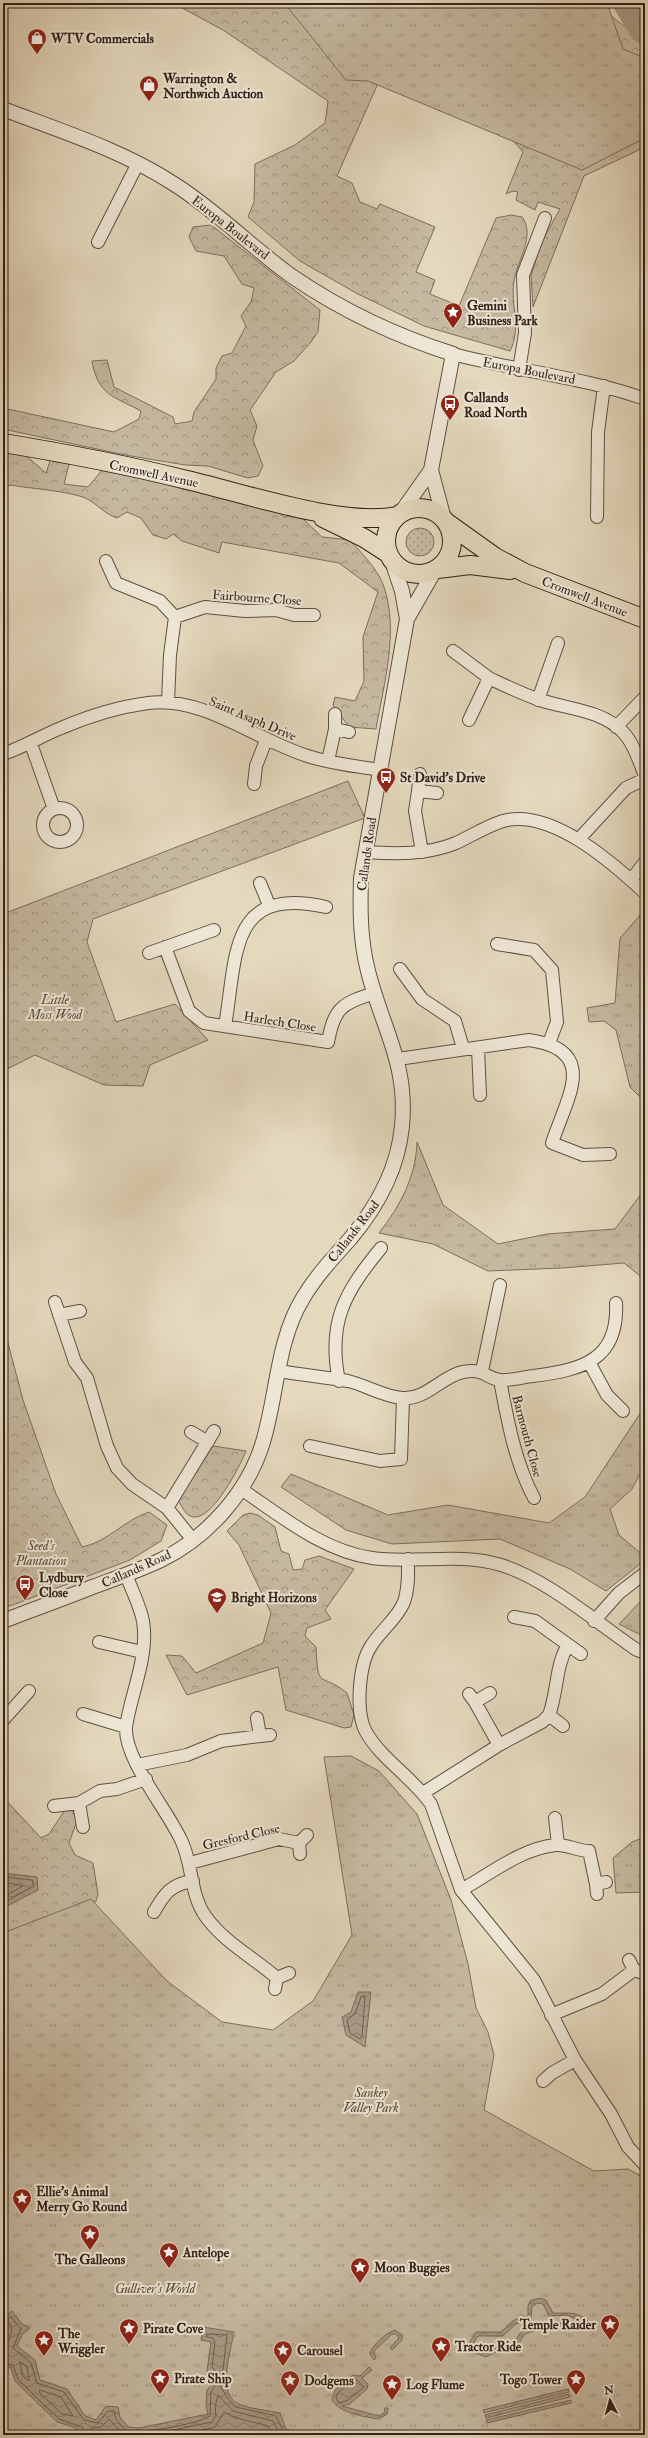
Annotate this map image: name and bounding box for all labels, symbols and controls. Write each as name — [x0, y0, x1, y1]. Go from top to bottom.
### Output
shop icon: WTV Commercials — [26, 27, 48, 55]
place label: WTV Commercials — [50, 31, 155, 47]
place label: Warrington & Northwich Auction — [162, 71, 264, 102]
shop icon: Warrington & Northwich Auction — [138, 74, 160, 102]
street label: Europa Boulevard — [188, 193, 273, 264]
place label: Gemini Business Park — [467, 298, 538, 329]
place icon: Gemini Business Park — [442, 301, 464, 329]
street label: Europa Boulevard — [481, 354, 577, 389]
place label: Callands Road North — [464, 390, 528, 421]
bus stop icon: Callands Road North — [439, 393, 461, 421]
street label: Cromwell Avenue — [108, 457, 200, 491]
street label: Cromwell Avenue — [539, 573, 630, 621]
street label: Fairbourne Close — [212, 587, 303, 609]
street label: Saint Asaph Drive — [206, 693, 299, 746]
bus stop icon: St David's Drive — [375, 766, 397, 794]
place label: St David's Drive — [400, 770, 486, 786]
street label: Callands Road — [354, 816, 380, 892]
park label: Little Moss Wood — [27, 992, 84, 1023]
street label: Harlech Close — [242, 1008, 318, 1036]
street label: Callands Road — [325, 1197, 383, 1266]
street label: Barmouth Close — [508, 1393, 546, 1480]
park label: Seed's Plantation — [14, 1538, 67, 1569]
street label: Callands Road — [99, 1546, 174, 1591]
place label: Lydbury Close — [39, 1570, 85, 1601]
bus stop icon: Lydbury Close — [14, 1573, 36, 1601]
school or university icon: Bright Horizons — [206, 1586, 228, 1614]
place label: Bright Horizons — [231, 1590, 317, 1607]
street label: Gresford Close — [201, 1820, 282, 1854]
park label: Sankey Valley Park — [343, 2085, 399, 2116]
place label: Ellie's Animal Merry Go Round — [35, 2184, 128, 2216]
place icon: Ellie's Animal Merry Go Round — [11, 2187, 33, 2215]
place icon: The Galleons — [79, 2223, 101, 2251]
place icon: Antelope — [158, 2241, 180, 2269]
place label: Antelope — [182, 2245, 230, 2262]
place label: The Galleons — [54, 2252, 126, 2268]
place icon: Moon Buggies — [349, 2256, 371, 2284]
place label: Moon Buggies — [373, 2260, 450, 2277]
park label: Gulliver's World — [115, 2281, 197, 2297]
place icon: Temple Raider — [599, 2313, 621, 2341]
place icon: Pirate Cove — [118, 2317, 140, 2345]
place label: Temple Raider — [519, 2317, 597, 2334]
place label: Pirate Cove — [143, 2321, 204, 2337]
place label: The Wriggler — [57, 2326, 106, 2358]
place icon: The Wriggler — [33, 2329, 55, 2357]
place icon: Tractor Ride — [430, 2335, 452, 2363]
place icon: Carousel — [272, 2339, 294, 2367]
place label: Tractor Ride — [454, 2339, 522, 2355]
place label: Carousel — [297, 2343, 343, 2359]
place icon: Pirate Ship — [149, 2367, 171, 2395]
place icon: Togo Tower — [565, 2368, 587, 2396]
place icon: Dodgems — [279, 2369, 301, 2397]
place label: Pirate Ship — [174, 2371, 232, 2388]
place label: Togo Tower — [499, 2372, 563, 2389]
place label: Dodgems — [304, 2373, 354, 2390]
place icon: Log Flume — [381, 2373, 403, 2401]
place label: Log Flume — [406, 2377, 465, 2394]
north arrow — [590, 2380, 630, 2420]
text: N — [602, 2383, 616, 2398]

